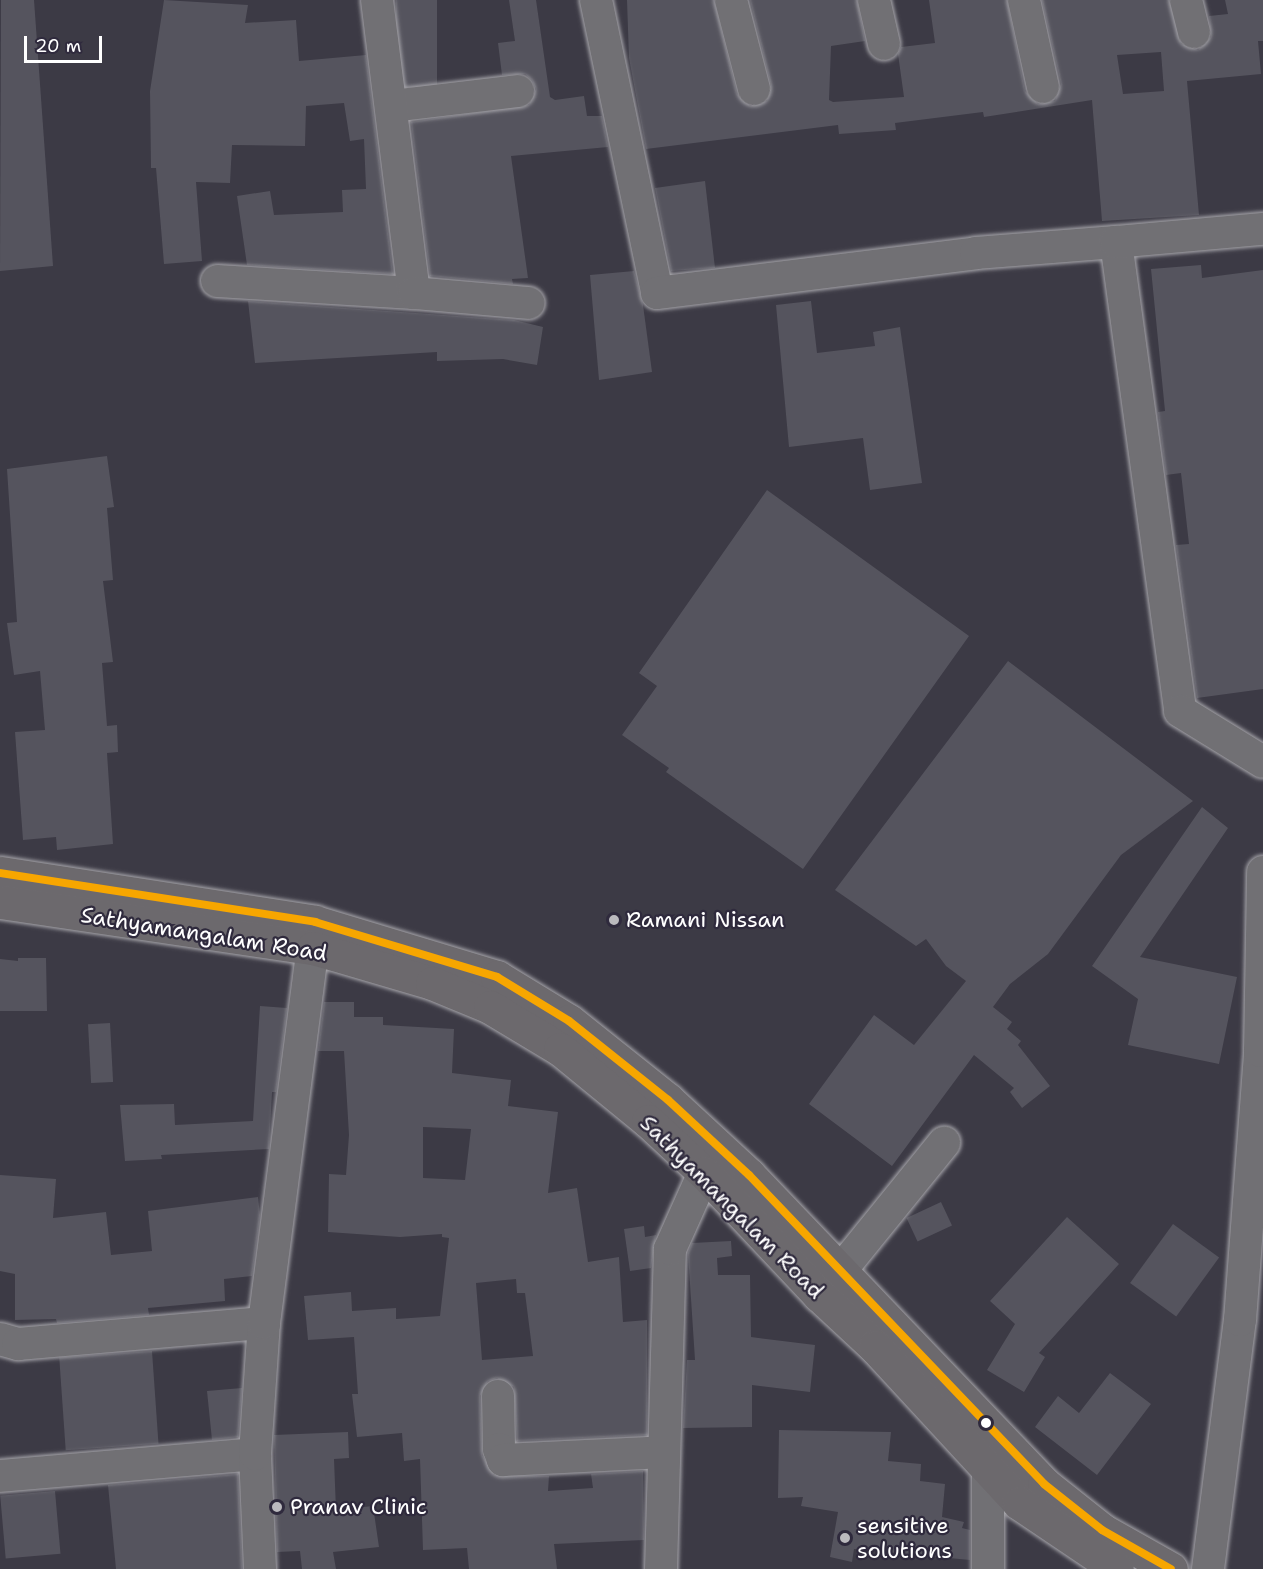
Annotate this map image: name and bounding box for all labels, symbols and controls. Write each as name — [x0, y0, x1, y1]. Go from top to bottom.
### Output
scale bar — [27, 24, 105, 62]
text: 20 m — [35, 34, 81, 58]
street label: Sathyamangalam Road — [79, 901, 329, 967]
place label: Ramani Nissan — [626, 907, 785, 933]
marker: Ramani Nissan — [607, 913, 621, 927]
street label: Sathyamangalam Road — [635, 1110, 829, 1304]
unlabelled marker — [980, 1417, 992, 1429]
place label: Pranav Clinic — [290, 1494, 427, 1520]
marker: Pranav Clinic — [268, 1498, 286, 1516]
place label: sensitive solutions — [857, 1512, 952, 1564]
marker: sensitive solutions — [838, 1531, 852, 1545]

